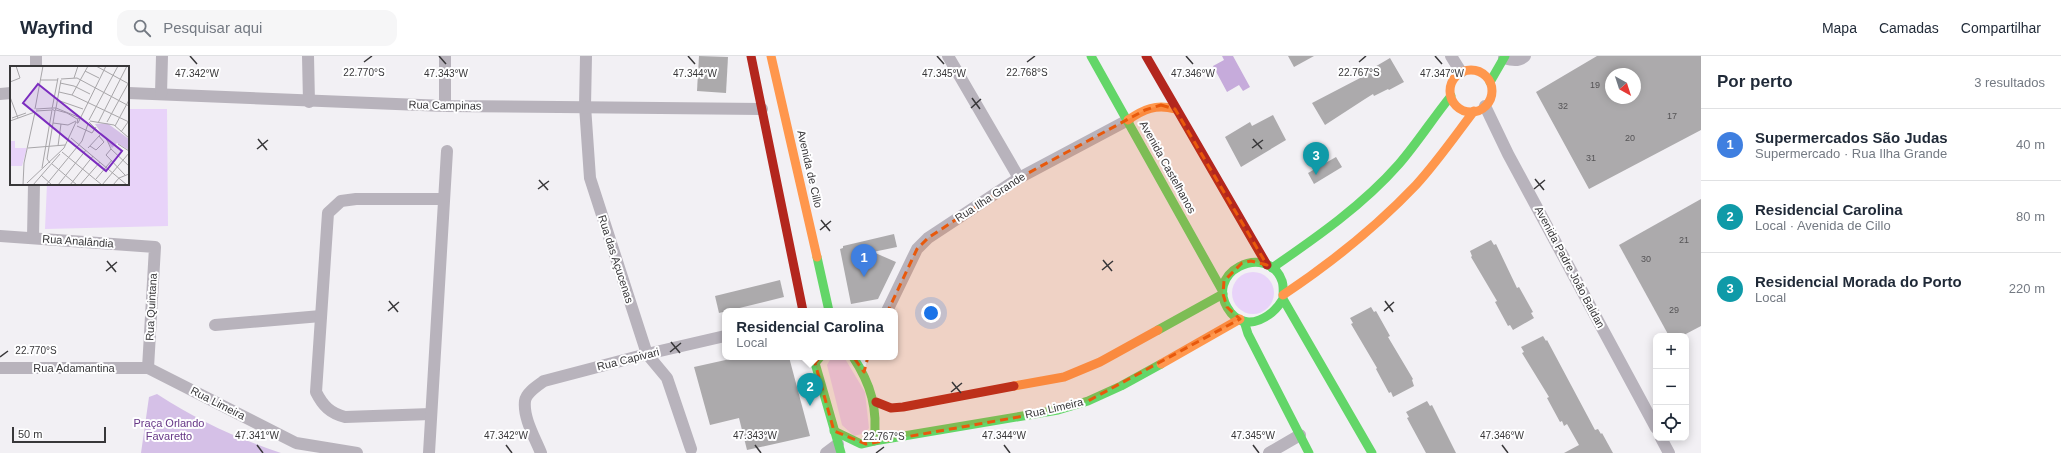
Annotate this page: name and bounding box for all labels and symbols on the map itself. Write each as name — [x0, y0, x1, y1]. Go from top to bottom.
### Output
inset map — [10, 66, 129, 185]
text: 22.770°S — [343, 67, 385, 78]
text: 22.768°S — [1006, 67, 1048, 78]
text: 22.767°S — [1338, 67, 1380, 78]
text: 47.342°W — [175, 68, 220, 79]
text: 47.343°W — [424, 68, 469, 79]
text: 47.344°W — [673, 68, 718, 79]
text: 47.345°W — [922, 68, 967, 79]
text: 47.346°W — [1171, 68, 1216, 79]
text: 47.347°W — [1420, 68, 1465, 79]
north arrow — [1605, 68, 1641, 104]
house number: 19 — [1590, 80, 1600, 90]
street label: Rua Campinas — [409, 98, 482, 112]
house number: 32 — [1558, 101, 1568, 111]
house number: 17 — [1667, 111, 1677, 121]
street label: Avenida Castelhanos — [1138, 119, 1199, 216]
street label: Avenida de Cillo — [795, 129, 825, 209]
house number: 20 — [1625, 133, 1635, 143]
pin: 3 — [1303, 142, 1329, 175]
house number: 31 — [1586, 153, 1596, 163]
street label: Rua Ilha Grande — [953, 170, 1027, 224]
street label: Avenida Padre João Baldan — [1533, 204, 1607, 330]
street label: Rua das Açucenas — [596, 214, 636, 305]
street label: Rua Analândia — [42, 233, 115, 250]
house number: 21 — [1679, 235, 1689, 245]
pin: 1 — [851, 244, 877, 277]
house number: 30 — [1641, 254, 1651, 264]
street label: Rua Quintana — [143, 272, 159, 341]
your location — [921, 303, 941, 323]
house number: 29 — [1669, 305, 1679, 315]
text: 22.770°S — [15, 345, 57, 356]
street label: Rua Capivari — [596, 345, 660, 373]
street label: Rua Adamantina — [33, 362, 116, 374]
pin: 2 — [797, 373, 823, 406]
street label: Rua Limeira — [189, 384, 248, 422]
street label: Rua Limeira — [1024, 395, 1085, 421]
park label: Praça Orlando Favaretto — [134, 417, 204, 442]
scale bar — [12, 425, 106, 444]
text: 47.341°W — [235, 430, 280, 441]
text: 47.342°W — [484, 430, 529, 441]
text: 47.343°W — [733, 430, 778, 441]
text: 47.344°W — [982, 430, 1027, 441]
text: 47.345°W — [1231, 430, 1276, 441]
text: 47.346°W — [1480, 430, 1525, 441]
text: 22.767°S — [863, 431, 905, 442]

